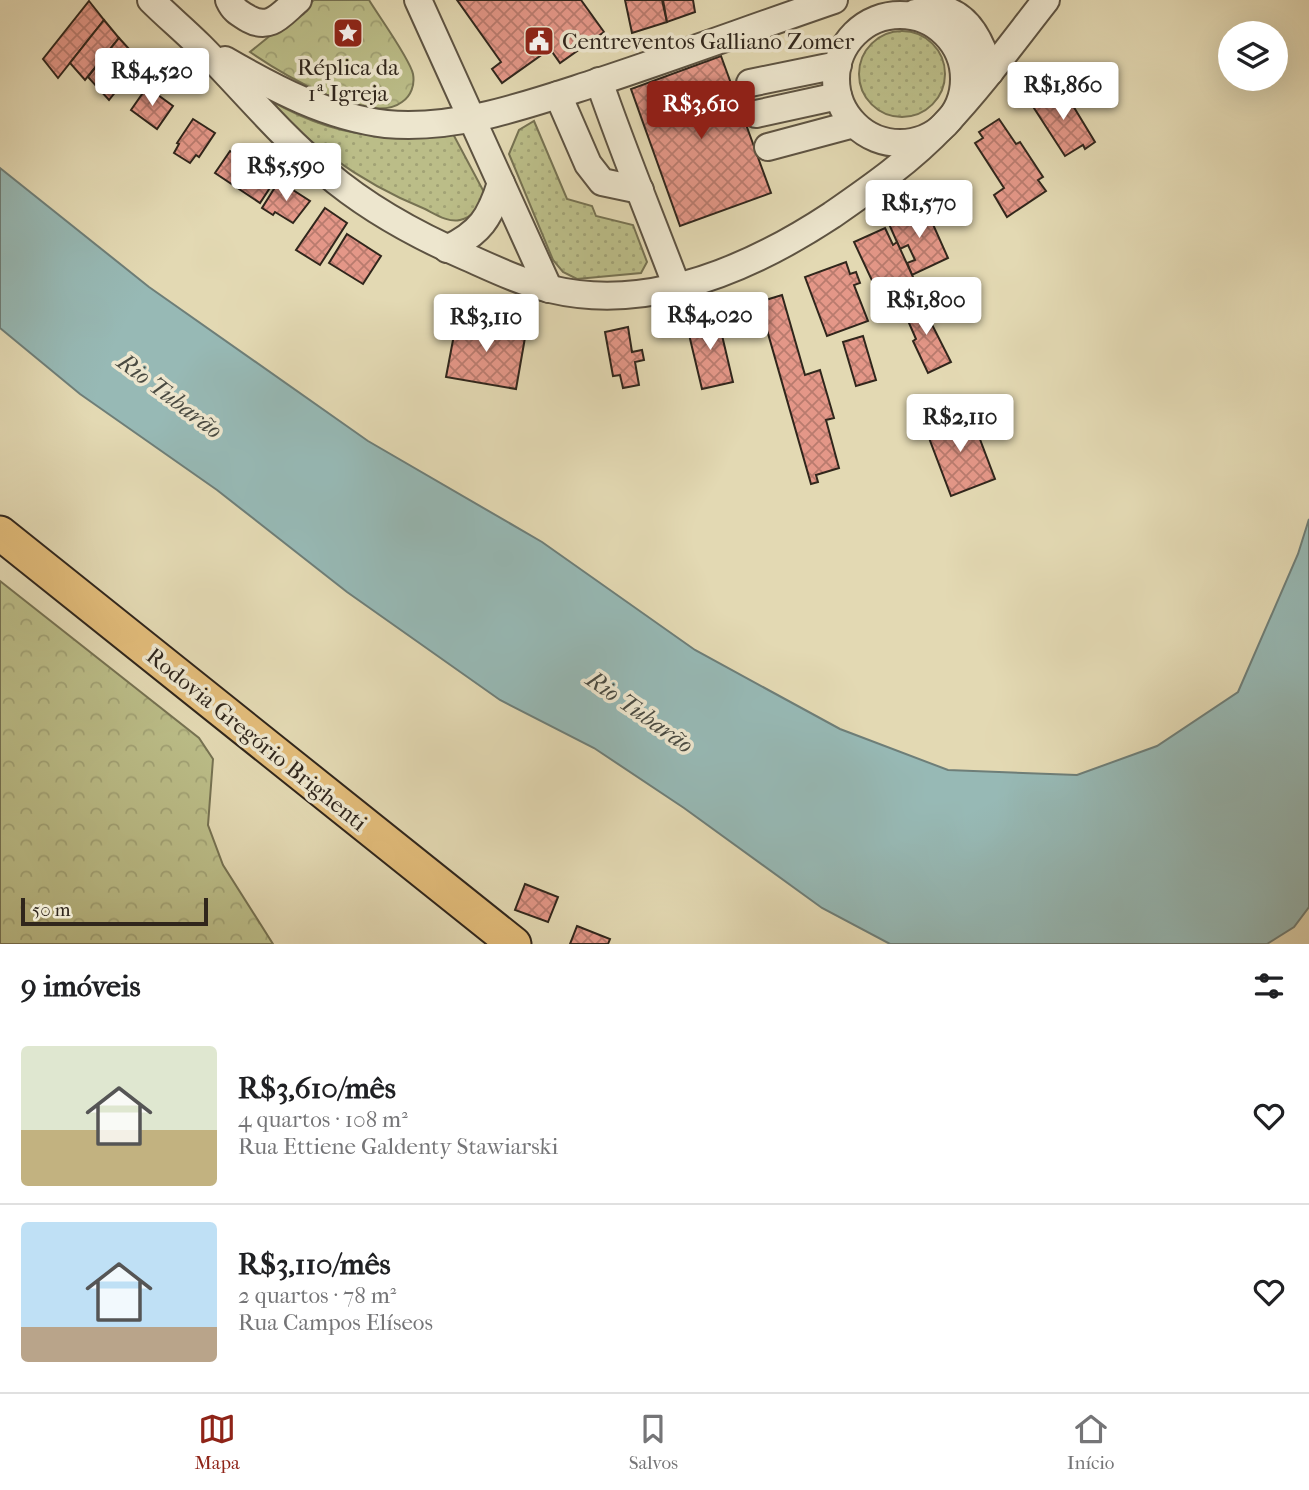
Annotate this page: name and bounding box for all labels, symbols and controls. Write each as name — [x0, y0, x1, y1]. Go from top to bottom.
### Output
place icon: Réplica da 1ª Igreja — [331, 16, 365, 50]
map controls — [1218, 21, 1288, 91]
button: layers — [1218, 21, 1288, 91]
public building icon: Centreventos Galliano Zomer — [522, 24, 556, 58]
place label: Centreventos Galliano Zomer — [562, 28, 854, 55]
pin: R$4,520 — [87, 48, 217, 108]
place label: Réplica da 1ª Igreja — [297, 54, 399, 107]
text: R$4,520 — [111, 57, 193, 84]
pin: R$1,860 — [998, 62, 1128, 122]
text: R$1,860 — [1024, 71, 1103, 98]
pin: R$3,610 — [636, 82, 766, 141]
text: R$3,610 — [663, 90, 739, 117]
pin: R$5,590 — [221, 144, 351, 203]
text: R$5,590 — [247, 152, 325, 179]
pin: R$1,570 — [854, 180, 984, 240]
text: R$1,570 — [882, 189, 957, 216]
pin: R$1,800 — [861, 278, 991, 337]
text: R$1,800 — [886, 286, 966, 313]
pin: R$4,020 — [645, 292, 775, 352]
pin: R$3,110 — [421, 294, 551, 354]
text: R$4,020 — [667, 301, 753, 328]
text: R$3,110 — [450, 303, 522, 330]
water label: Rio Tubarão — [111, 346, 228, 444]
pin: R$2,110 — [895, 394, 1025, 454]
text: R$2,110 — [923, 403, 997, 430]
street label: Rodovia Gregório Brighenti — [141, 642, 373, 837]
water label: Rio Tubarão — [580, 664, 699, 759]
scale bar — [21, 895, 208, 927]
text: 50 m — [32, 899, 71, 921]
icon: filters — [1250, 967, 1288, 1005]
text: 9 imóveis — [21, 969, 141, 1004]
text: R$3,610/mês — [238, 1071, 396, 1106]
icon: home — [77, 1074, 161, 1158]
icon: heart — [1250, 1097, 1288, 1135]
text: 4 quartos · 108 m² — [238, 1106, 408, 1133]
text: Rua Ettiene Galdenty Stawiarski — [238, 1133, 558, 1160]
text: R$3,110/mês — [238, 1247, 391, 1282]
icon: home — [77, 1250, 161, 1334]
icon: heart — [1250, 1273, 1288, 1311]
text: 2 quartos · 78 m² — [238, 1282, 396, 1309]
text: Rua Campos Elíseos — [238, 1309, 433, 1336]
tab: Mapa — [194, 1410, 240, 1474]
tab: Salvos — [629, 1410, 678, 1474]
tab: Início — [1067, 1410, 1114, 1474]

